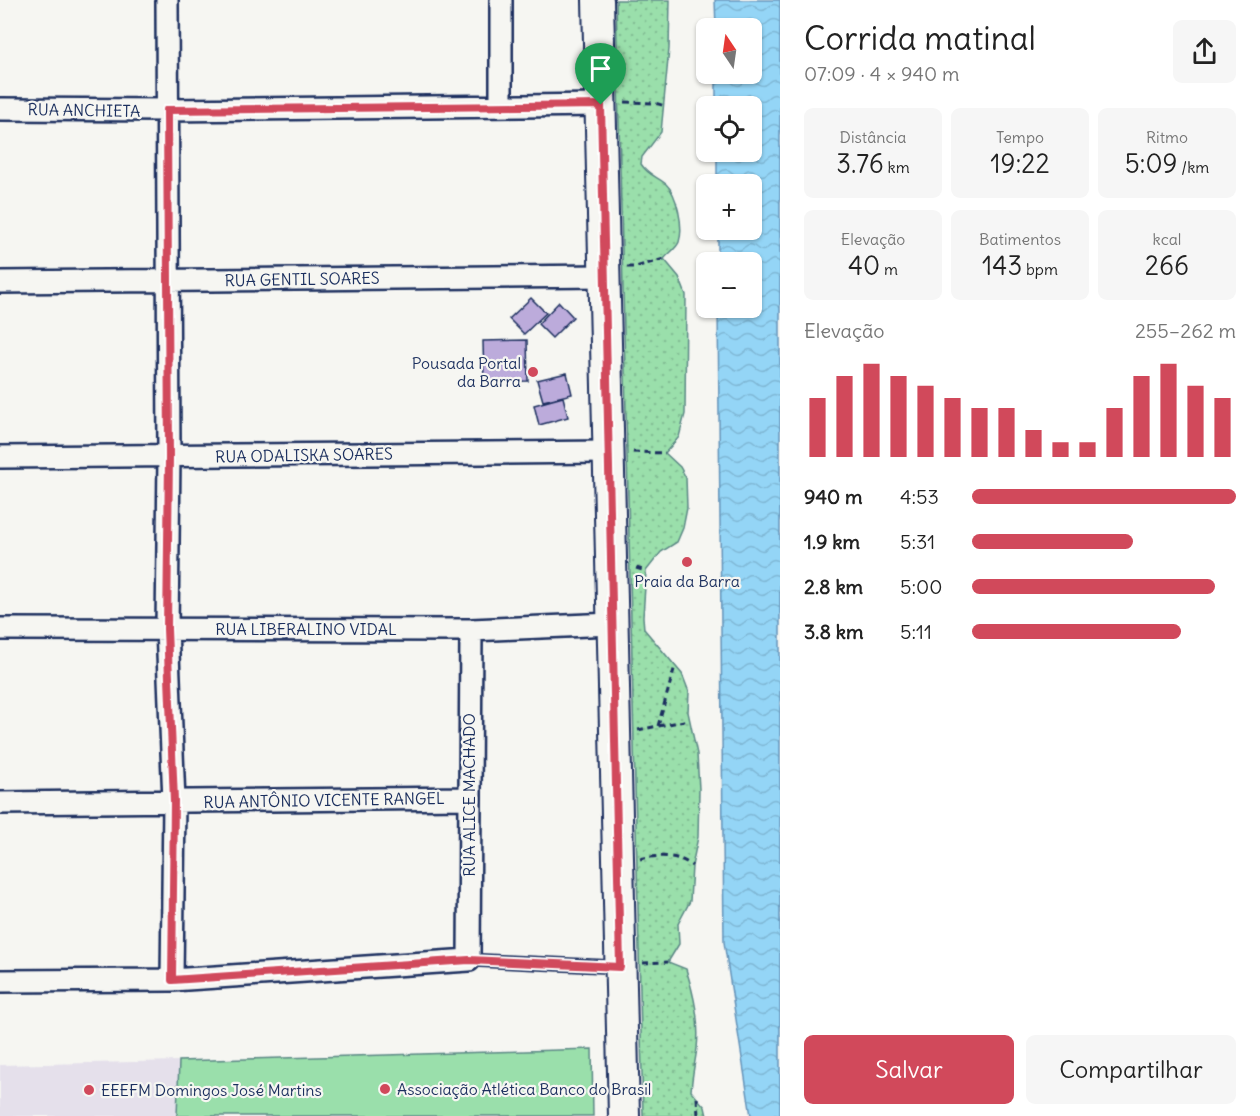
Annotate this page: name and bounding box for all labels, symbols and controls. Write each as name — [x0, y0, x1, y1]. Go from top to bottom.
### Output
text: Corrida matinal — [804, 17, 1036, 59]
north arrow — [696, 18, 762, 84]
map controls — [696, 18, 762, 318]
button: share — [1173, 20, 1236, 83]
pin — [575, 43, 626, 105]
icon: arrive — [584, 52, 617, 85]
text: 07:09 · 4 × 940 m — [804, 61, 960, 86]
button: locate — [696, 96, 762, 162]
street label: RUA ANCHIETA — [27, 99, 141, 121]
text: Distância — [840, 127, 906, 147]
text: Tempo — [996, 127, 1044, 147]
text: Ritmo — [1146, 127, 1188, 147]
text: 3.76 — [836, 147, 884, 180]
text: 19:22 — [990, 147, 1050, 180]
text: 5:09 — [1125, 147, 1178, 180]
text: km — [884, 157, 910, 177]
text: /km — [1178, 157, 1209, 177]
button: + — [696, 174, 762, 240]
text: Elevação — [841, 229, 905, 249]
text: Batimentos — [979, 229, 1061, 249]
text: kcal — [1153, 229, 1181, 249]
text: 40 — [848, 249, 880, 282]
text: 143 — [982, 249, 1022, 282]
text: 266 — [1145, 249, 1189, 282]
button: − — [696, 252, 762, 318]
text: m — [880, 259, 898, 279]
text: bpm — [1022, 259, 1058, 279]
street label: RUA GENTIL SOARES — [224, 268, 380, 290]
text: Elevação — [804, 318, 885, 343]
text: 255–262 m — [1135, 318, 1236, 343]
place label: Pousada Portal da Barra — [412, 353, 521, 391]
marker: Pousada Portal da Barra — [526, 365, 540, 379]
street label: RUA ODALISKA SOARES — [215, 443, 393, 467]
text: 940 m — [804, 484, 863, 509]
text: 4:53 — [900, 484, 939, 509]
text: 1.9 km — [804, 529, 860, 554]
text: 5:31 — [900, 529, 935, 554]
marker: Praia da Barra — [680, 555, 694, 569]
place label: Praia da Barra — [634, 571, 740, 591]
text: 2.8 km — [804, 574, 863, 599]
text: 5:00 — [900, 574, 942, 599]
street label: RUA LIBERALINO VIDAL — [215, 619, 397, 639]
text: 3.8 km — [804, 619, 864, 644]
text: 5:11 — [900, 619, 932, 644]
street label: RUA ALICE MACHADO — [459, 713, 479, 877]
street label: RUA ANTÔNIO VICENTE RANGEL — [203, 788, 445, 812]
button: Salvar — [804, 1035, 1014, 1104]
button: Compartilhar — [1026, 1035, 1236, 1104]
place label: Associação Atlética Banco do Brasil — [397, 1079, 651, 1099]
place label: EEEFM Domingos José Martins — [101, 1080, 322, 1100]
marker: Associação Atlética Banco do Brasil — [378, 1082, 392, 1096]
marker: EEEFM Domingos José Martins — [82, 1083, 96, 1097]

